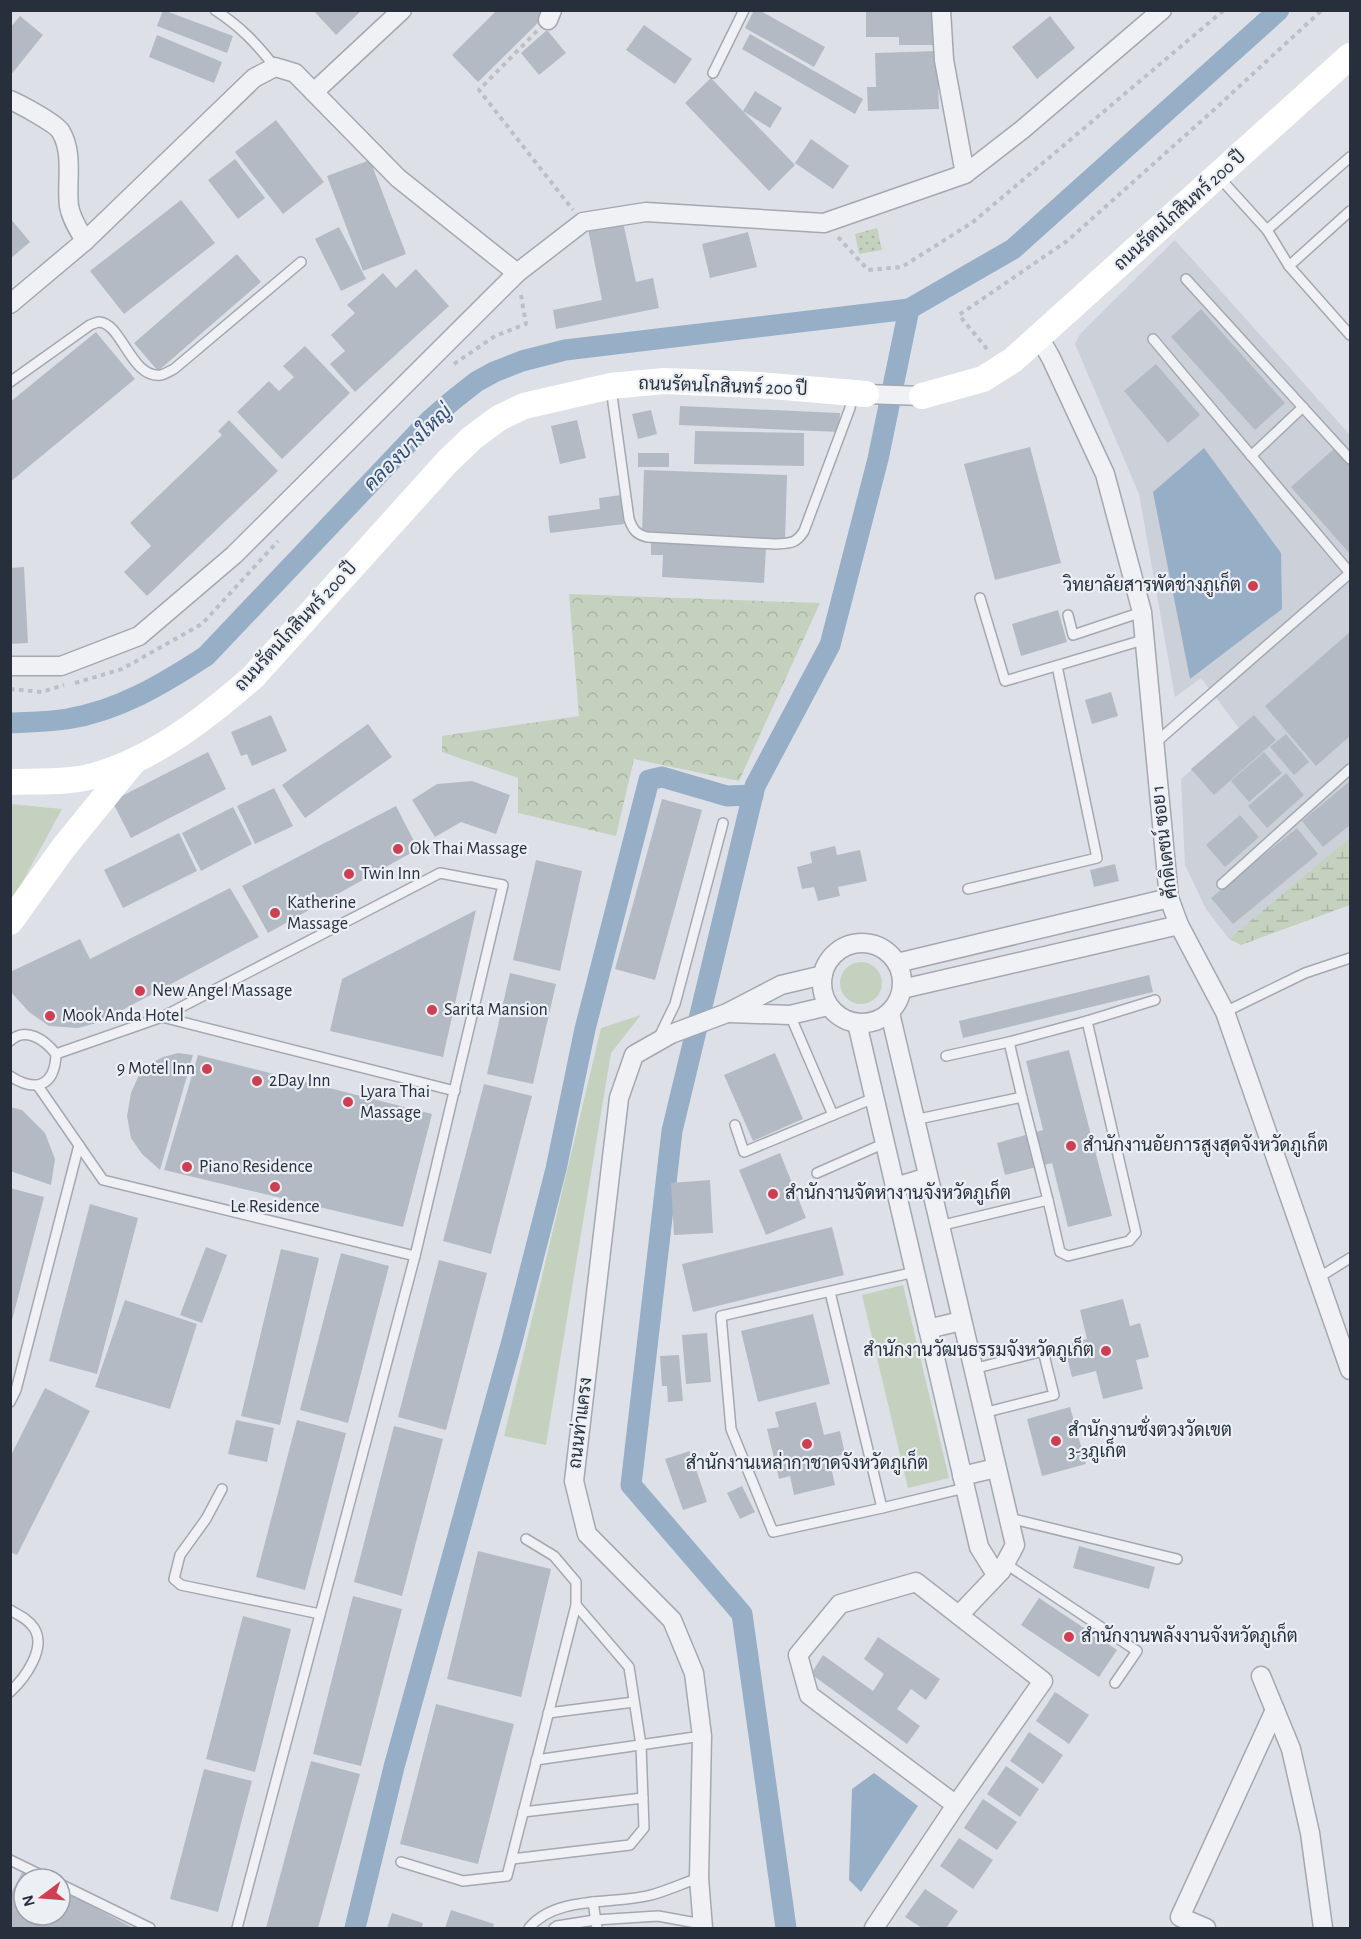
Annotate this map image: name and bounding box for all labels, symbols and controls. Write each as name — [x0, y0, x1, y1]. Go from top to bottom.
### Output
street label: ถนนรัตนโกสินทร์ 200 ปี — [1108, 144, 1249, 274]
street label: ถนนรัตนโกสินทร์ 200 ปี — [638, 370, 808, 399]
water label: คลองบางใหญ่ — [358, 398, 457, 495]
street label: ถนนรัตนโกสินทร์ 200 ปี — [228, 556, 360, 695]
place label: วิทยาลัยสารพัดช่างภูเก็ต — [1062, 571, 1241, 598]
marker: วิทยาลัยสารพัดช่างภูเก็ต — [1246, 579, 1260, 593]
street label: ศักดิเดชน์ ซอย 1 — [1144, 784, 1181, 901]
place label: Ok Thai Massage — [410, 840, 527, 858]
marker: Ok Thai Massage — [391, 842, 405, 856]
place label: Twin Inn — [361, 865, 420, 883]
marker: Twin Inn — [342, 867, 356, 881]
place label: Katherine Massage — [287, 894, 356, 933]
marker: Katherine Massage — [268, 906, 282, 920]
place label: New Angel Massage — [152, 982, 292, 1000]
marker: New Angel Massage — [133, 984, 147, 998]
place label: Sarita Mansion — [444, 1001, 548, 1019]
marker: Sarita Mansion — [425, 1003, 439, 1017]
place label: Mook Anda Hotel — [62, 1007, 184, 1025]
marker: Mook Anda Hotel — [43, 1009, 57, 1023]
place label: 9 Motel Inn — [117, 1060, 195, 1078]
marker: 9 Motel Inn — [200, 1062, 214, 1076]
place label: 2Day Inn — [269, 1072, 331, 1090]
marker: 2Day Inn — [250, 1074, 264, 1088]
place label: Lyara Thai Massage — [360, 1083, 430, 1122]
marker: Lyara Thai Massage — [341, 1095, 355, 1109]
place label: สำนักงานอัยการสูงสุดจังหวัดภูเก็ต — [1083, 1131, 1328, 1158]
marker: สำนักงานอัยการสูงสุดจังหวัดภูเก็ต — [1064, 1139, 1078, 1153]
place label: Piano Residence — [199, 1158, 313, 1176]
marker: Piano Residence — [180, 1160, 194, 1174]
place label: สำนักงานจัดหางานจังหวัดภูเก็ต — [785, 1179, 1011, 1206]
marker: Le Residence — [268, 1180, 282, 1194]
marker: สำนักงานจัดหางานจังหวัดภูเก็ต — [766, 1187, 780, 1201]
place label: Le Residence — [230, 1198, 320, 1216]
place label: สำนักงานวัฒนธรรมจังหวัดภูเก็ต — [863, 1336, 1094, 1363]
marker: สำนักงานวัฒนธรรมจังหวัดภูเก็ต — [1099, 1344, 1113, 1358]
street label: ถนนท่าแครง — [562, 1376, 596, 1470]
place label: สำนักงานชั่งตวงวัดเขต 3-3ภูเก็ต — [1068, 1415, 1232, 1464]
marker: สำนักงานชั่งตวงวัดเขต 3-3ภูเก็ต — [1049, 1434, 1063, 1448]
marker: สำนักงานเหล่ากาชาดจังหวัดภูเก็ต — [800, 1437, 814, 1451]
place label: สำนักงานเหล่ากาชาดจังหวัดภูเก็ต — [686, 1449, 928, 1476]
place label: สำนักงานพลังงานจังหวัดภูเก็ต — [1081, 1622, 1298, 1649]
marker: สำนักงานพลังงานจังหวัดภูเก็ต — [1062, 1630, 1076, 1644]
north arrow — [12, 1867, 72, 1927]
text: N — [19, 1893, 38, 1908]

